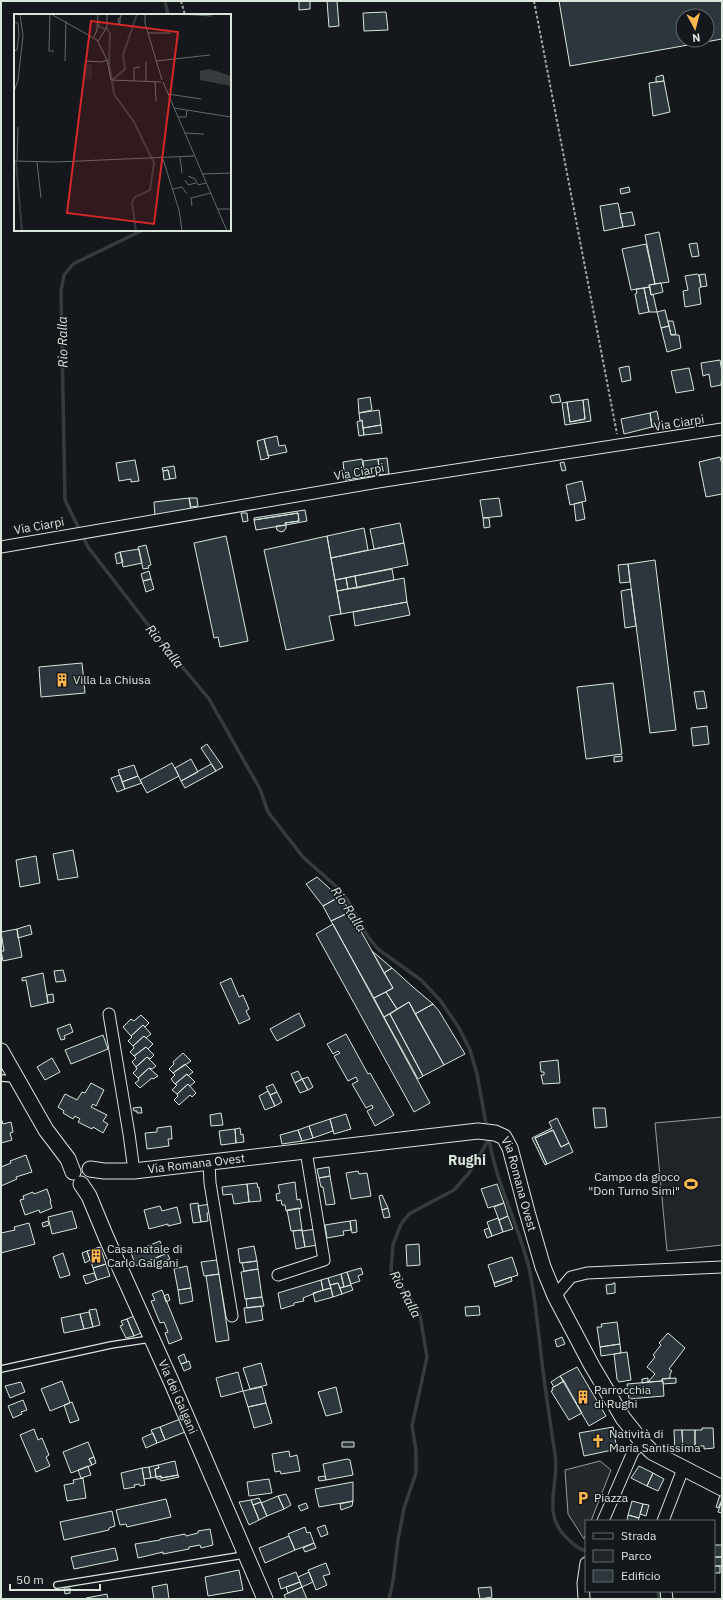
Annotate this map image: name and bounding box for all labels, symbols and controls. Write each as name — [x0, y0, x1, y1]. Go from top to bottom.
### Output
north arrow — [675, 8, 715, 48]
inset map — [14, 14, 231, 231]
text: N — [691, 30, 701, 45]
water label: Rio Ralla — [54, 316, 71, 368]
street label: Via Ciarpi — [653, 411, 705, 434]
street label: Via Ciarpi — [333, 460, 385, 483]
street label: Via Ciarpi — [13, 514, 65, 537]
water label: Rio Ralla — [142, 621, 187, 672]
building icon: Villa La Chiusa — [54, 672, 70, 688]
place label: Villa La Chiusa — [73, 672, 151, 687]
water label: Rio Ralla — [327, 883, 370, 935]
street label: Via Romana Ovest — [498, 1134, 540, 1233]
street label: Via Romana Ovest — [147, 1150, 246, 1176]
district label: Rughi — [448, 1151, 486, 1169]
place label: Campo da gioco "Don Turno Simi" — [588, 1169, 680, 1198]
sports icon: Campo da gioco "Don Turno Simi" — [683, 1176, 699, 1192]
place label: Casa natale di Carlo Galgani — [107, 1241, 182, 1270]
building icon: Casa natale di Carlo Galgani — [88, 1248, 104, 1264]
water label: Rio Ralla — [386, 1268, 425, 1321]
street label: Via dei Galgani — [155, 1357, 201, 1436]
place label: Parrocchia di Rughi — [594, 1382, 652, 1411]
building icon: Parrocchia di Rughi — [575, 1389, 591, 1405]
place label: Natività di Maria Santissima — [609, 1426, 701, 1455]
church icon: Natività di Maria Santissima — [590, 1433, 606, 1449]
parking icon: Piazza — [575, 1490, 591, 1506]
place label: Piazza — [594, 1490, 629, 1505]
legend — [585, 1520, 715, 1592]
text: Strada — [621, 1528, 657, 1543]
text: Parco — [621, 1548, 652, 1563]
scale bar — [10, 1566, 100, 1592]
text: Edificio — [621, 1568, 661, 1583]
text: 50 m — [16, 1572, 44, 1587]

